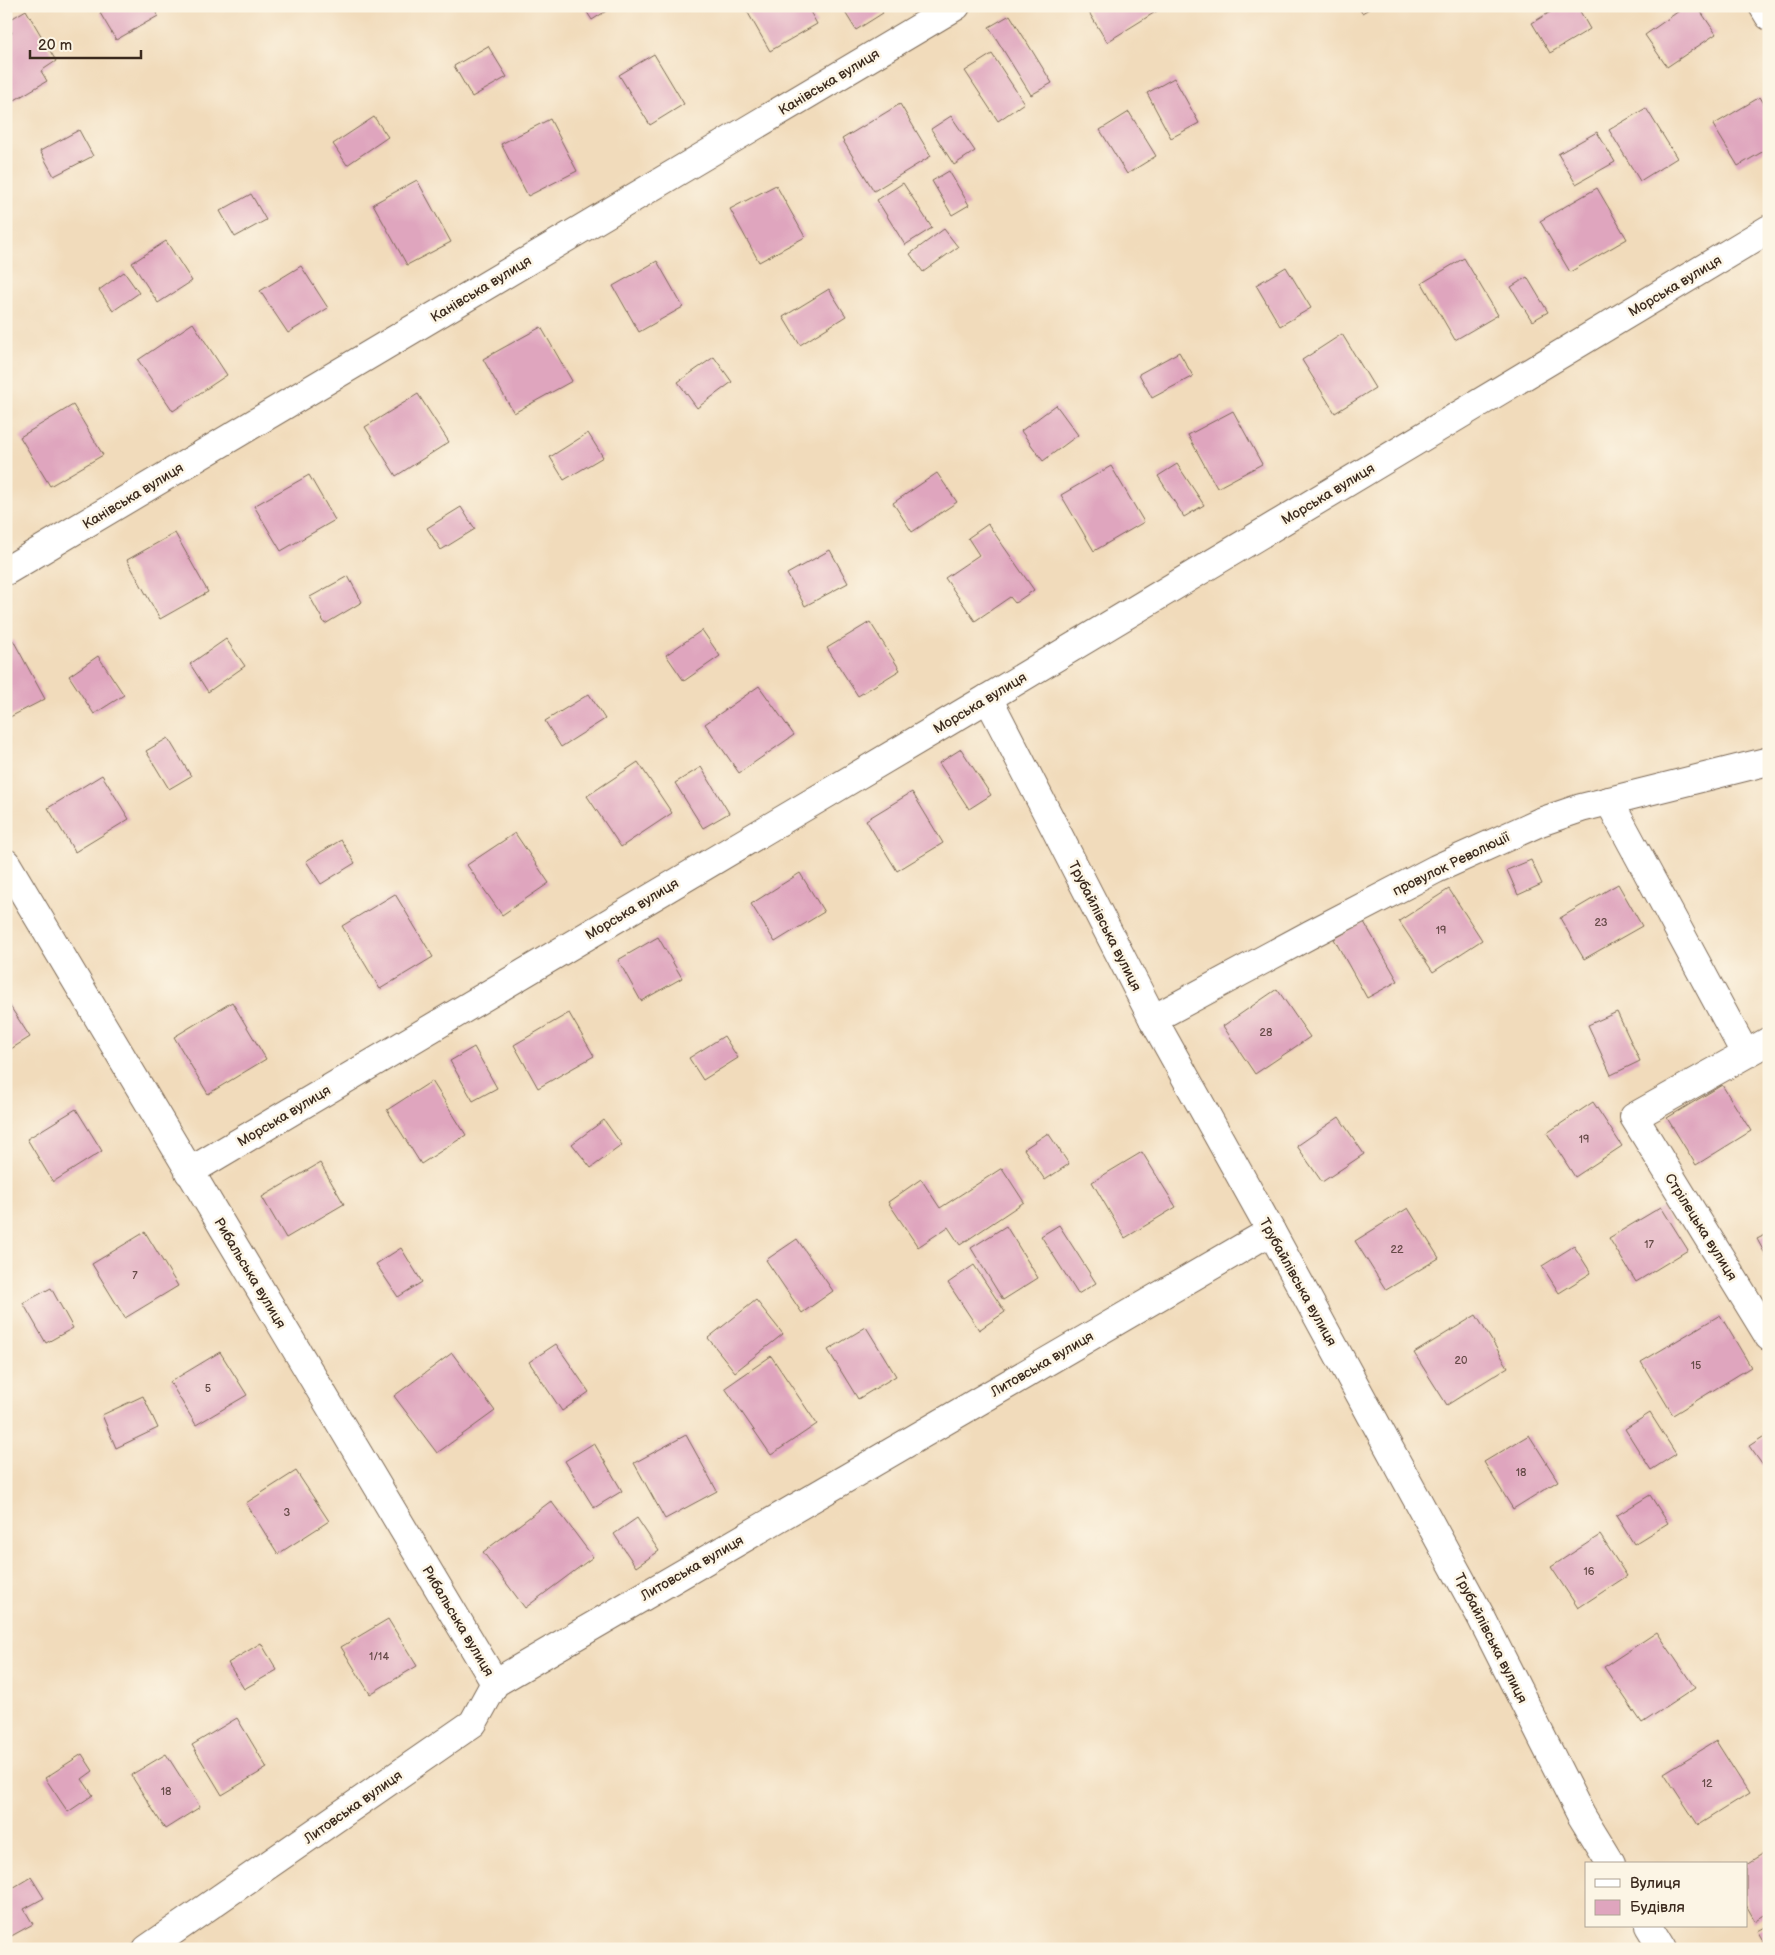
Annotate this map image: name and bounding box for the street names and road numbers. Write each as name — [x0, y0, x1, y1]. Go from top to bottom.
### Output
street label: Канівська вулиця — [775, 45, 883, 119]
street label: Морська вулиця — [1625, 251, 1725, 320]
street label: Канівська вулиця — [427, 252, 535, 326]
street label: Канівська вулиця — [79, 459, 187, 533]
street label: Морська вулиця — [1278, 459, 1378, 528]
street label: Морська вулиця — [930, 668, 1030, 737]
street label: провулок Революції — [1390, 828, 1513, 900]
street label: Трубайлівська вулиця — [1065, 858, 1145, 994]
street label: Морська вулиця — [582, 874, 682, 943]
street label: Морська вулиця — [234, 1081, 334, 1150]
street label: Стрілецька вулиця — [1661, 1170, 1741, 1284]
street label: Рибальська вулиця — [210, 1215, 290, 1332]
street label: Трубайлівська вулиця — [1256, 1215, 1340, 1349]
street label: Литовська вулиця — [987, 1327, 1097, 1401]
street label: Литовська вулиця — [637, 1531, 747, 1605]
street label: Рибальська вулиця — [418, 1563, 498, 1680]
street label: Трубайлівська вулиця — [1451, 1570, 1531, 1706]
street label: Литовська вулиця — [300, 1767, 406, 1848]

